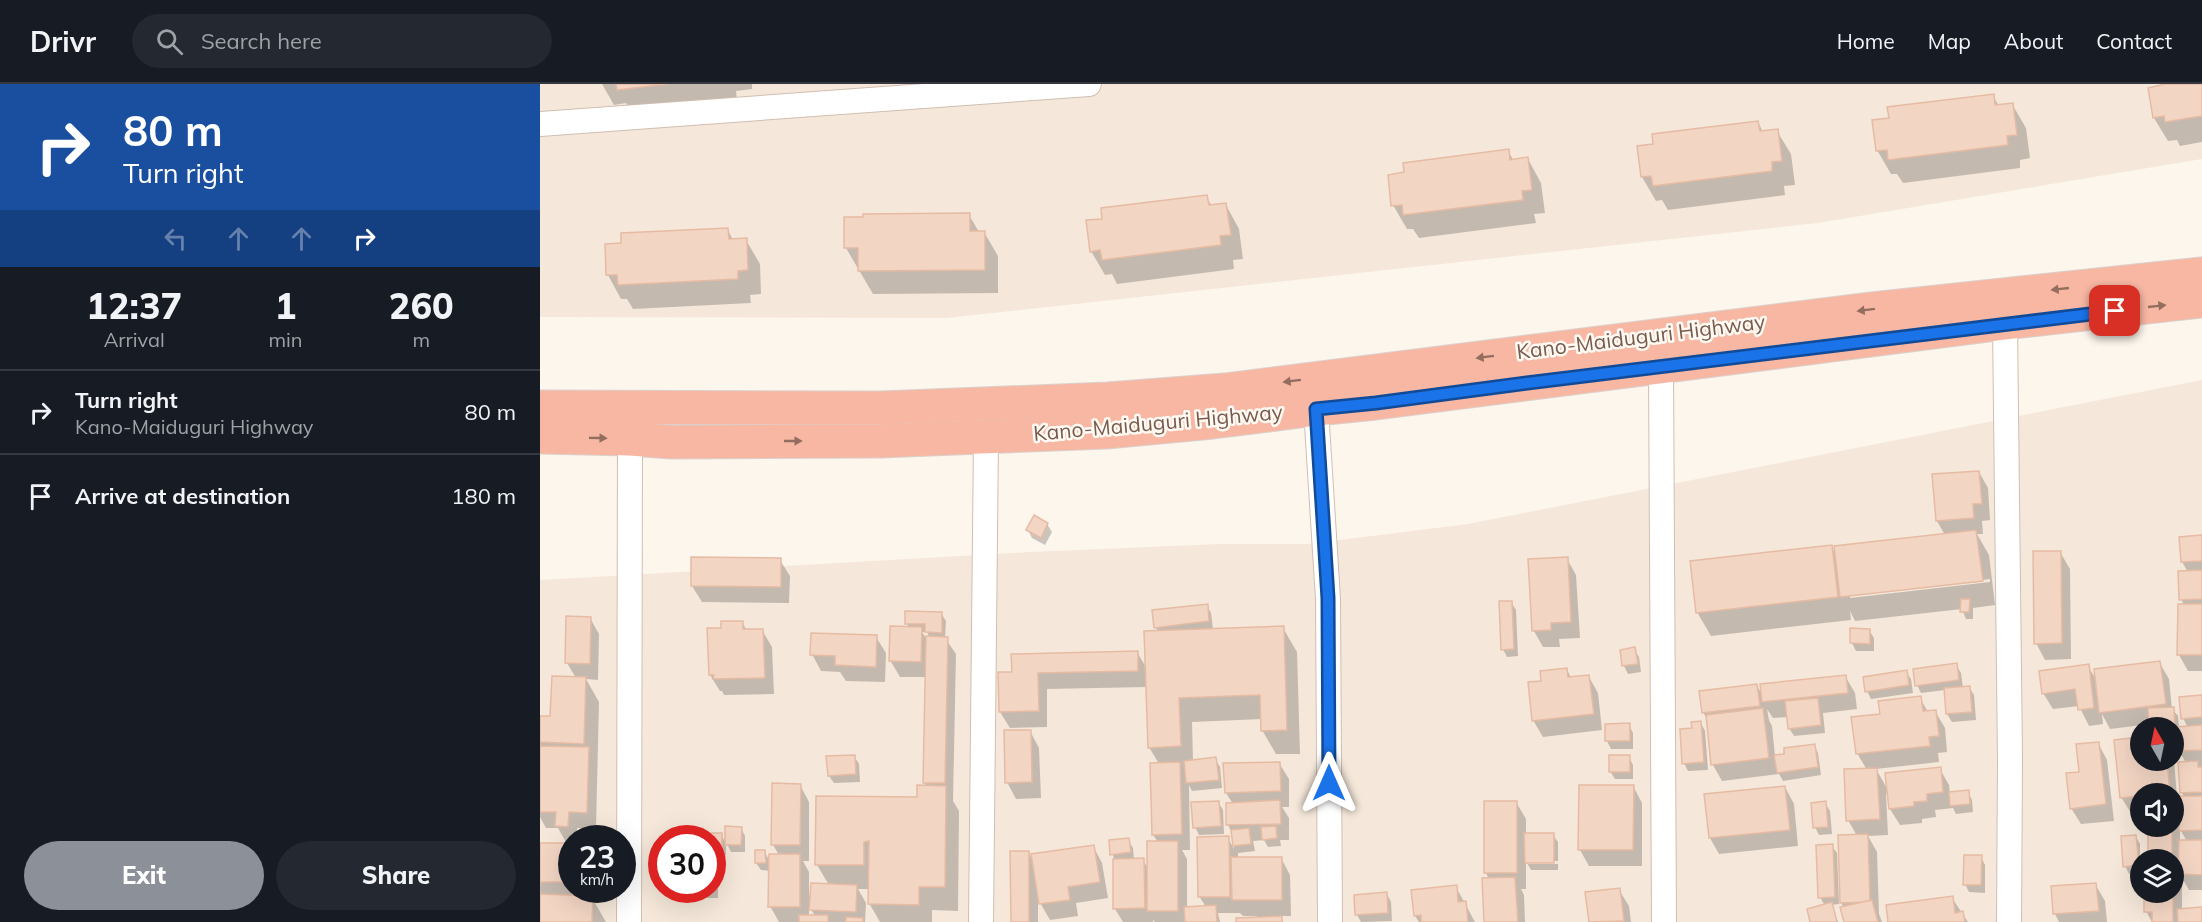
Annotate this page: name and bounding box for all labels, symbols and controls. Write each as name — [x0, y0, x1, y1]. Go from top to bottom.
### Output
search box — [132, 14, 552, 68]
text: Drivr — [30, 24, 96, 59]
icon: search — [153, 25, 186, 58]
text: Search here — [201, 27, 322, 55]
text: Home — [1837, 28, 1895, 54]
text: Map — [1928, 28, 1971, 54]
text: About — [2004, 28, 2063, 54]
text: Contact — [2096, 28, 2172, 54]
text: 80 m — [123, 104, 223, 157]
icon: right — [24, 108, 102, 186]
text: Turn right — [123, 156, 243, 190]
icon: left — [159, 222, 192, 255]
icon: ahead — [222, 222, 255, 255]
icon: ahead — [285, 222, 318, 255]
icon: right — [348, 222, 381, 255]
text: 12:37 — [86, 283, 182, 328]
text: 1 — [275, 283, 296, 328]
text: 260 — [389, 283, 454, 328]
one-way arrow — [2051, 284, 2070, 294]
pin — [2089, 285, 2140, 336]
icon: arrive — [2098, 294, 2131, 327]
one-way arrow — [2147, 301, 2166, 311]
one-way arrow — [1857, 305, 1876, 314]
street label: Kano-Maiduguri Highway — [1515, 308, 1767, 364]
text: Arrival — [104, 327, 165, 352]
text: min — [268, 327, 303, 352]
text: m — [412, 327, 430, 352]
one-way arrow — [1476, 352, 1495, 361]
one-way arrow — [1282, 376, 1301, 386]
text: Turn right — [75, 386, 178, 414]
icon: right — [24, 396, 57, 429]
text: 80 m — [465, 398, 516, 426]
street label: Kano-Maiduguri Highway — [1032, 398, 1284, 446]
text: Kano-Maiduguri Highway — [75, 414, 313, 439]
one-way arrow — [589, 433, 608, 443]
one-way arrow — [784, 436, 803, 446]
icon: arrive — [24, 480, 57, 513]
text: Arrive at destination — [75, 482, 290, 510]
text: 180 m — [451, 482, 516, 510]
north arrow — [2130, 717, 2184, 771]
map controls — [2130, 717, 2184, 903]
position arrow — [1297, 751, 1361, 815]
button: sound — [2130, 783, 2184, 837]
speed limit sign: 30 — [648, 825, 726, 903]
text: 23 — [579, 838, 615, 876]
button: Exit — [24, 841, 264, 910]
button: Share — [276, 841, 516, 910]
button: layers — [2130, 849, 2184, 903]
text: km/h — [580, 870, 614, 889]

